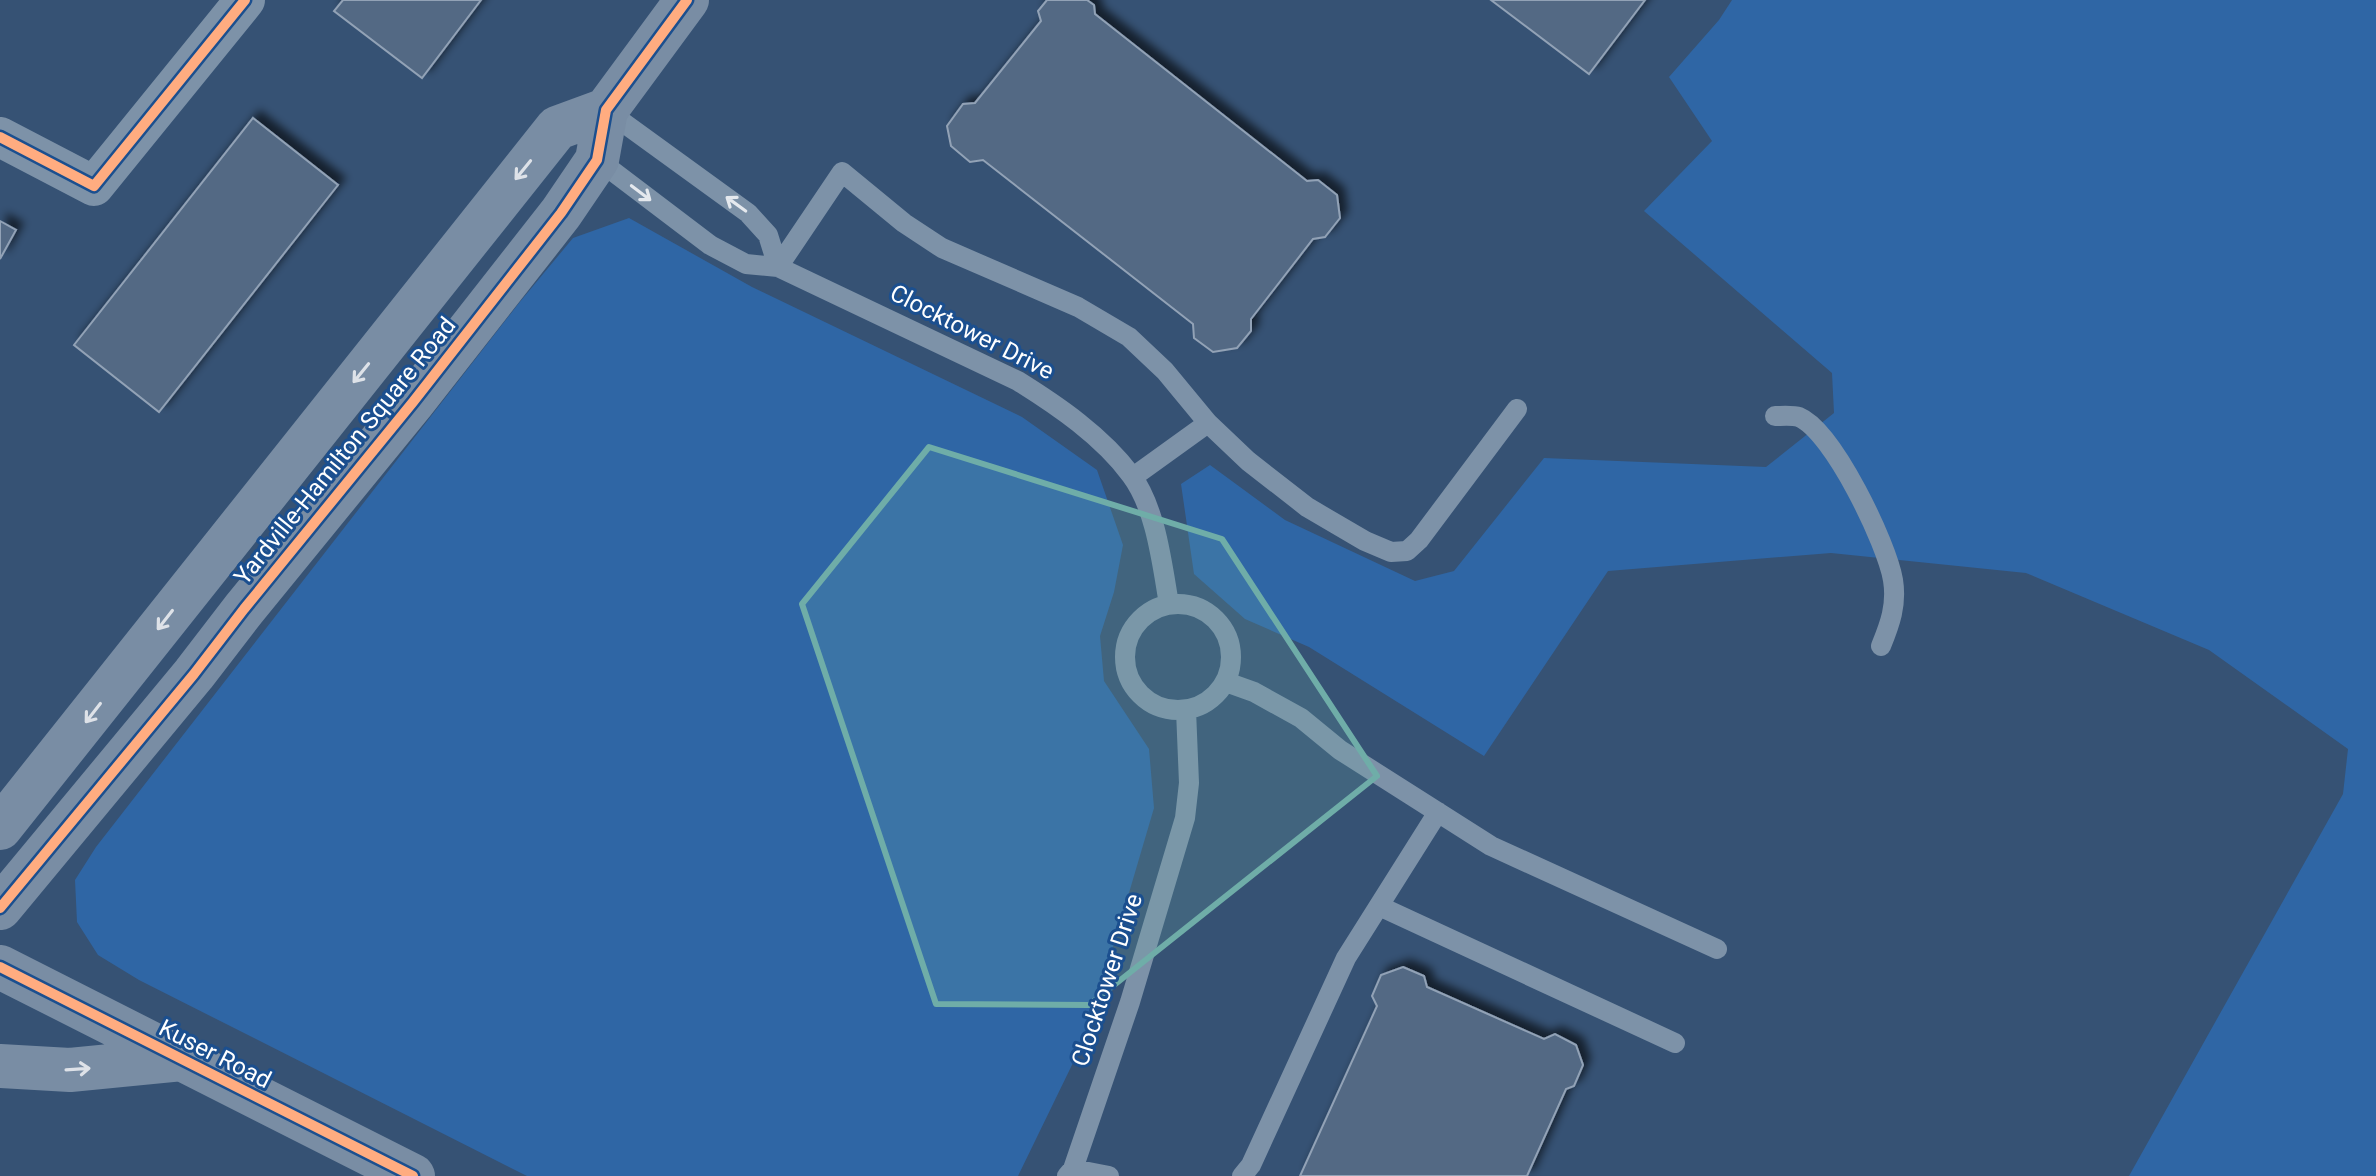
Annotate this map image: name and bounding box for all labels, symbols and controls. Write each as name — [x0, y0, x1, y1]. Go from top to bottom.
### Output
one-way arrow — [515, 159, 532, 180]
one-way arrow — [630, 184, 651, 201]
one-way arrow — [725, 196, 747, 212]
street label: Clocktower Drive — [885, 279, 1059, 385]
street label: Yardville-Hamilton Square Road — [228, 312, 462, 590]
one-way arrow — [352, 362, 370, 383]
one-way arrow — [156, 609, 174, 630]
one-way arrow — [85, 702, 102, 723]
street label: Clocktower Drive — [1066, 890, 1148, 1070]
street label: Kuser Road — [154, 1014, 276, 1094]
one-way arrow — [64, 1061, 91, 1076]

